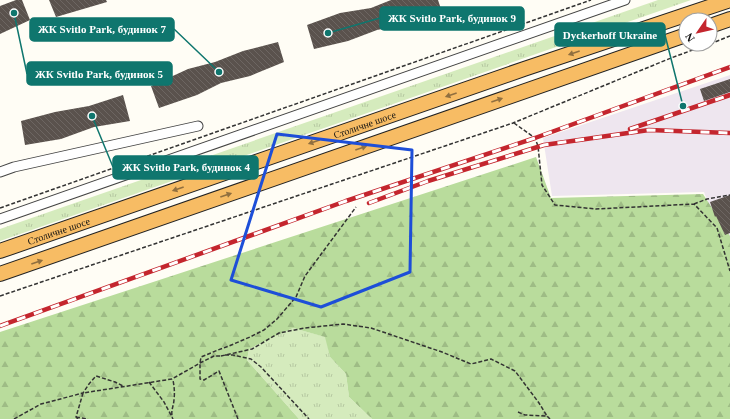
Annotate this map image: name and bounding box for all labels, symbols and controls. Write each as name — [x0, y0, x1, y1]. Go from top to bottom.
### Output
callout: ЖК Svitlo Park, будинок 9 — [380, 7, 524, 30]
text: ЖК Svitlo Park, будинок 9 — [388, 12, 517, 24]
north arrow — [678, 12, 718, 52]
callout: ЖК Svitlo Park, будинок 7 — [30, 18, 174, 41]
text: ЖК Svitlo Park, будинок 7 — [38, 23, 167, 35]
callout: Dyckerhoff Ukraine — [555, 23, 665, 46]
text: Dyckerhoff Ukraine — [563, 29, 657, 41]
text: N — [682, 31, 697, 44]
one-way arrow — [567, 50, 579, 56]
callout: ЖК Svitlo Park, будинок 5 — [27, 62, 172, 85]
text: ЖК Svitlo Park, будинок 5 — [35, 68, 164, 80]
one-way arrow — [444, 92, 456, 98]
one-way arrow — [492, 97, 504, 103]
street label: Столичне шосе — [332, 108, 398, 140]
one-way arrow — [308, 139, 320, 145]
one-way arrow — [356, 145, 368, 151]
callout: ЖК Svitlo Park, будинок 4 — [113, 156, 258, 179]
text: ЖК Svitlo Park, будинок 4 — [122, 161, 251, 173]
one-way arrow — [172, 186, 184, 192]
one-way arrow — [220, 192, 232, 198]
street label: Столичне шосе — [26, 215, 92, 247]
one-way arrow — [31, 258, 43, 264]

